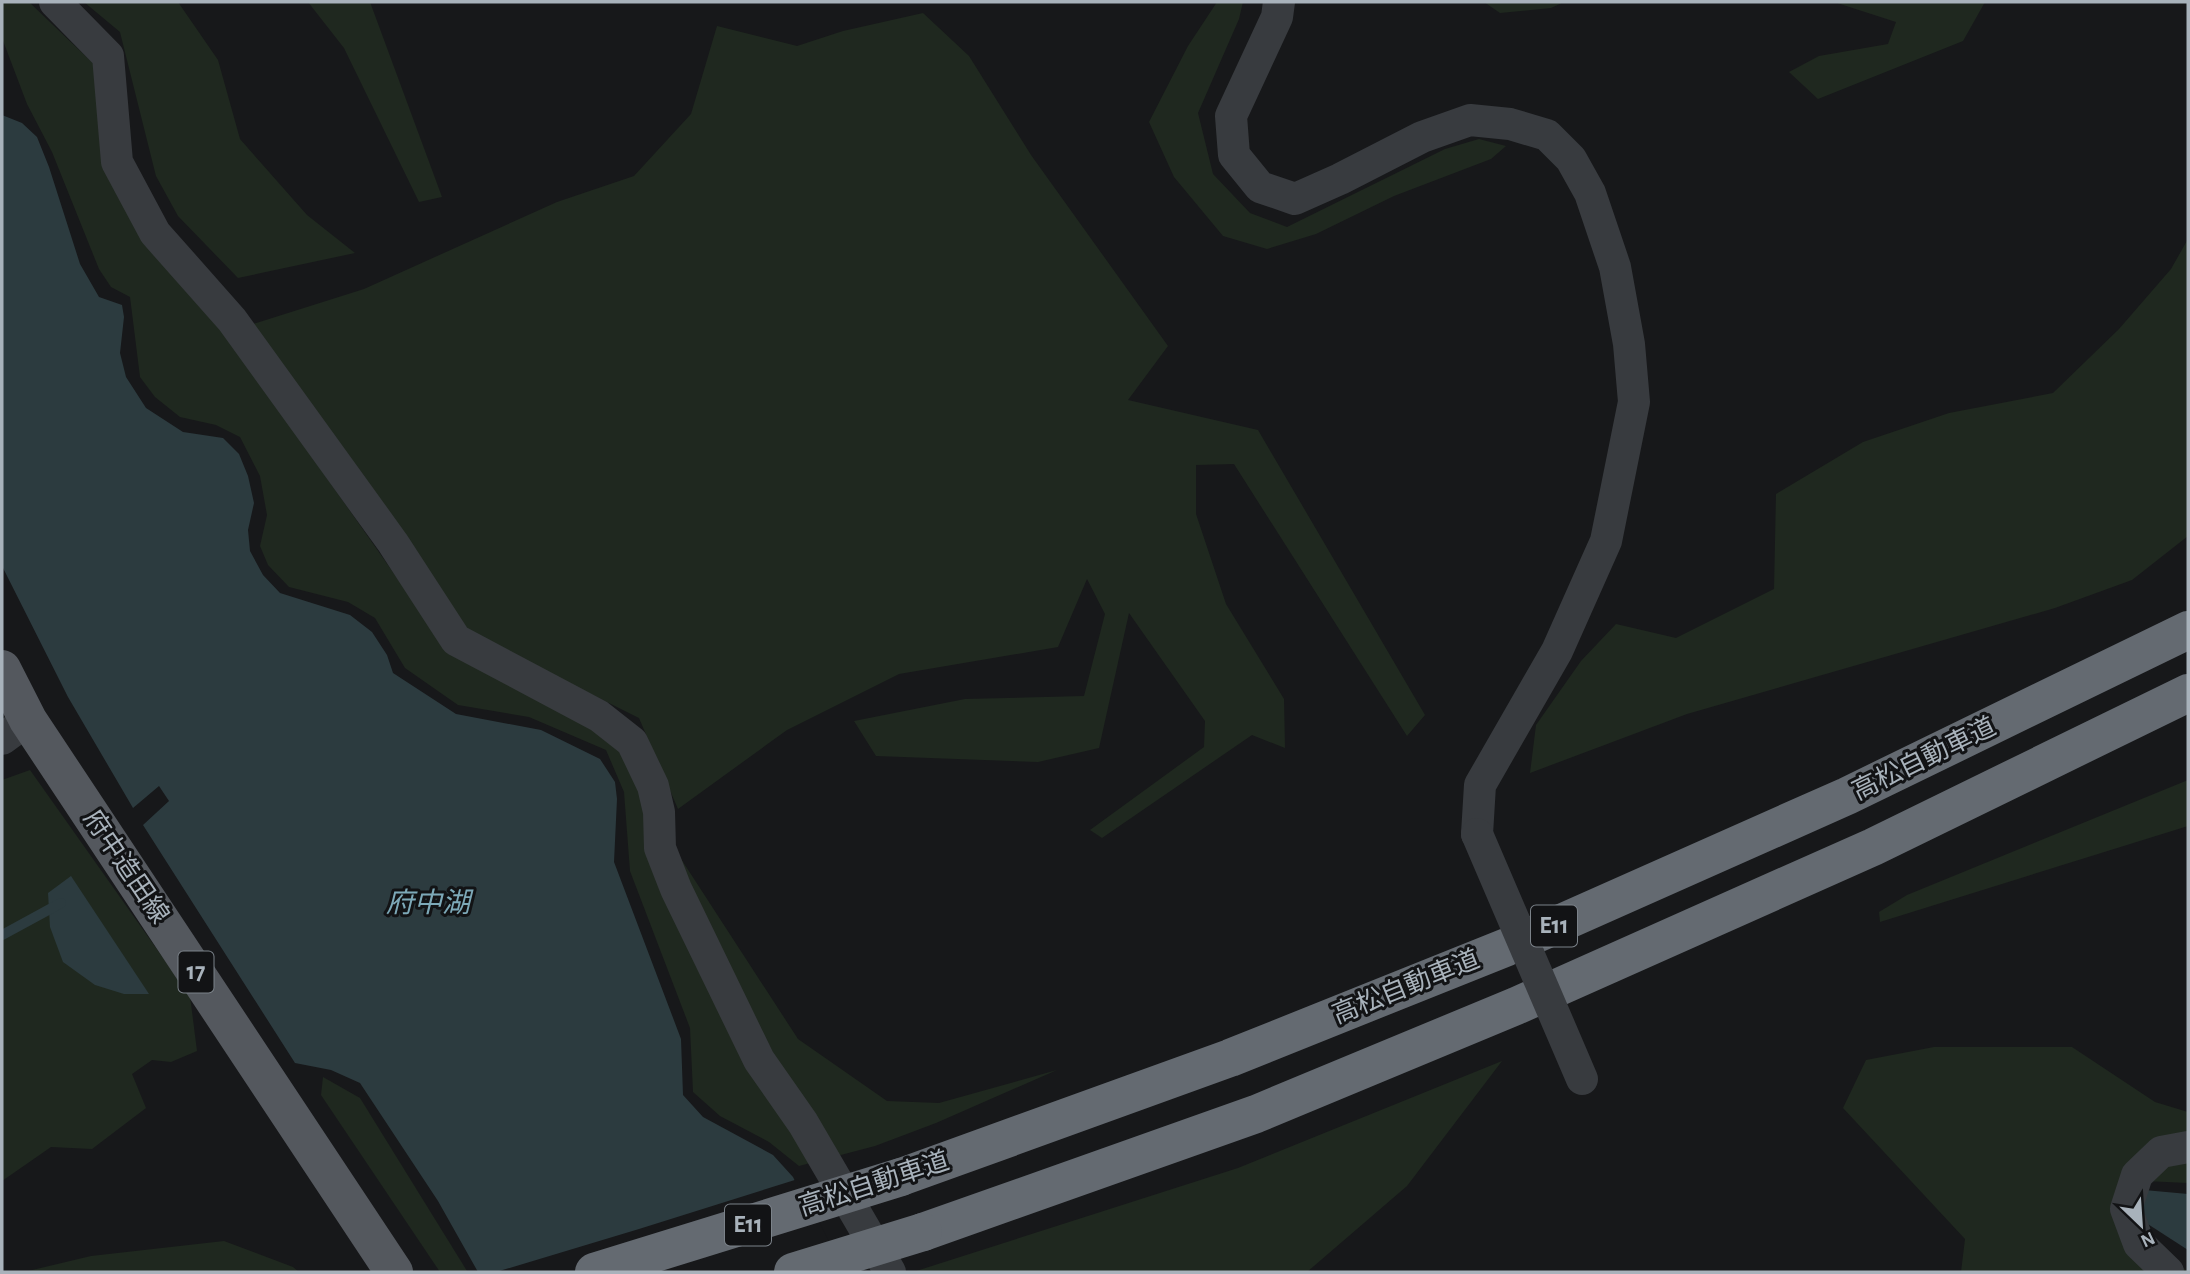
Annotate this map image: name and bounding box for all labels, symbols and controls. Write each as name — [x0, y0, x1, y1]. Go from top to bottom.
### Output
street label: 高松自動車道 — [1847, 711, 2000, 805]
street label: 府中造田線 — [79, 805, 174, 928]
water label: 府中湖 — [386, 888, 474, 918]
road number: E11 — [1531, 906, 1577, 946]
street label: 高松自動車道 — [1328, 944, 1483, 1028]
road number: 17 — [178, 952, 214, 992]
street label: 高松自動車道 — [795, 1146, 952, 1220]
north arrow — [2106, 1190, 2176, 1260]
road number: E11 — [725, 1204, 771, 1246]
text: N — [2138, 1228, 2158, 1250]

